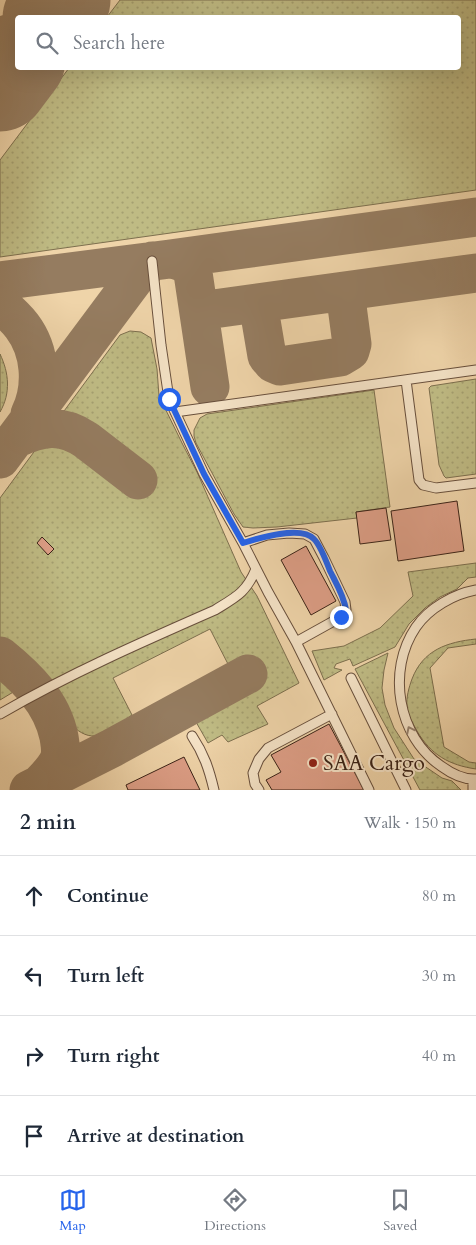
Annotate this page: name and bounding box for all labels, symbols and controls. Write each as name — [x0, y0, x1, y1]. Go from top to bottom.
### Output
search box — [15, 15, 461, 70]
icon: search — [33, 29, 61, 57]
text: Search here — [73, 30, 165, 56]
route start — [158, 388, 181, 411]
route end — [330, 606, 353, 629]
one-way arrow — [406, 726, 416, 735]
place label: SAA Cargo — [323, 749, 425, 778]
marker: SAA Cargo — [307, 757, 319, 769]
text: 2 min — [20, 808, 76, 837]
text: Walk · 150 m — [364, 812, 456, 834]
icon: ahead — [20, 882, 48, 910]
text: Continue — [67, 883, 149, 909]
text: 80 m — [422, 885, 456, 907]
icon: left — [20, 962, 48, 990]
text: Turn left — [67, 963, 144, 989]
text: 30 m — [422, 965, 456, 987]
icon: right — [20, 1042, 48, 1070]
text: Turn right — [67, 1043, 159, 1069]
text: 40 m — [422, 1045, 456, 1067]
icon: arrive — [20, 1122, 48, 1150]
text: Arrive at destination — [67, 1123, 244, 1149]
tab: Map — [59, 1186, 87, 1235]
tab: Directions — [204, 1186, 266, 1235]
tab: Saved — [383, 1186, 417, 1235]

